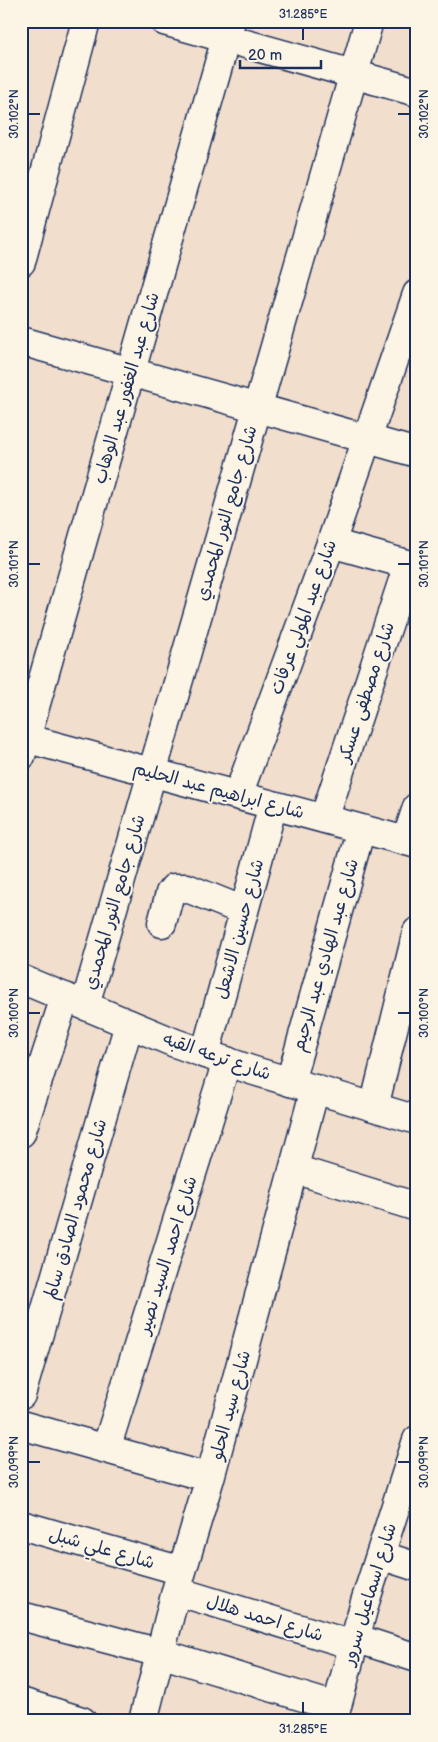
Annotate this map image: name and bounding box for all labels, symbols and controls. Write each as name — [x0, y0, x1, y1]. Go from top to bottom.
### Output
text: 31.285°E — [279, 7, 327, 22]
scale bar — [240, 38, 322, 70]
text: 20 m — [248, 46, 282, 65]
text: 30.102°N — [7, 89, 22, 139]
text: 30.102°N — [417, 89, 432, 139]
street label: شارع عبد الغفور عبد الوهاب — [89, 290, 165, 487]
street label: شارع جامع النور المحمدي — [191, 423, 264, 604]
street label: شارع عبد المولي عرفات — [266, 537, 346, 699]
text: 30.101°N — [7, 540, 22, 588]
text: 30.101°N — [417, 540, 432, 588]
street label: شارع مصطفى عسكر — [333, 619, 400, 767]
street label: شارع ابراهيم عبد الحليم — [130, 758, 307, 826]
street label: شارع جامع النور المحمدي — [79, 812, 152, 993]
street label: شارع عبد الهادي عبد الرحيم — [288, 856, 366, 1055]
street label: شارع حسين الاشعل — [211, 857, 269, 1002]
text: 30.100°N — [7, 988, 22, 1038]
text: 30.100°N — [417, 988, 432, 1038]
street label: شارع ترعه القبه — [160, 1028, 274, 1086]
street label: شارع محمود الصادق سالم — [40, 1116, 114, 1303]
street label: شارع احمد السيد نصير — [133, 1174, 202, 1339]
street label: شارع سيد الحلو — [205, 1348, 256, 1464]
text: 30.099°N — [7, 1436, 22, 1488]
text: 30.099°N — [417, 1436, 432, 1488]
street label: شارع اسماعيل سرور — [337, 1520, 402, 1670]
street label: شارع علي شبل — [45, 1523, 157, 1578]
street label: شارع احمد هلال — [204, 1591, 326, 1647]
text: 31.285°E — [279, 1722, 327, 1737]

